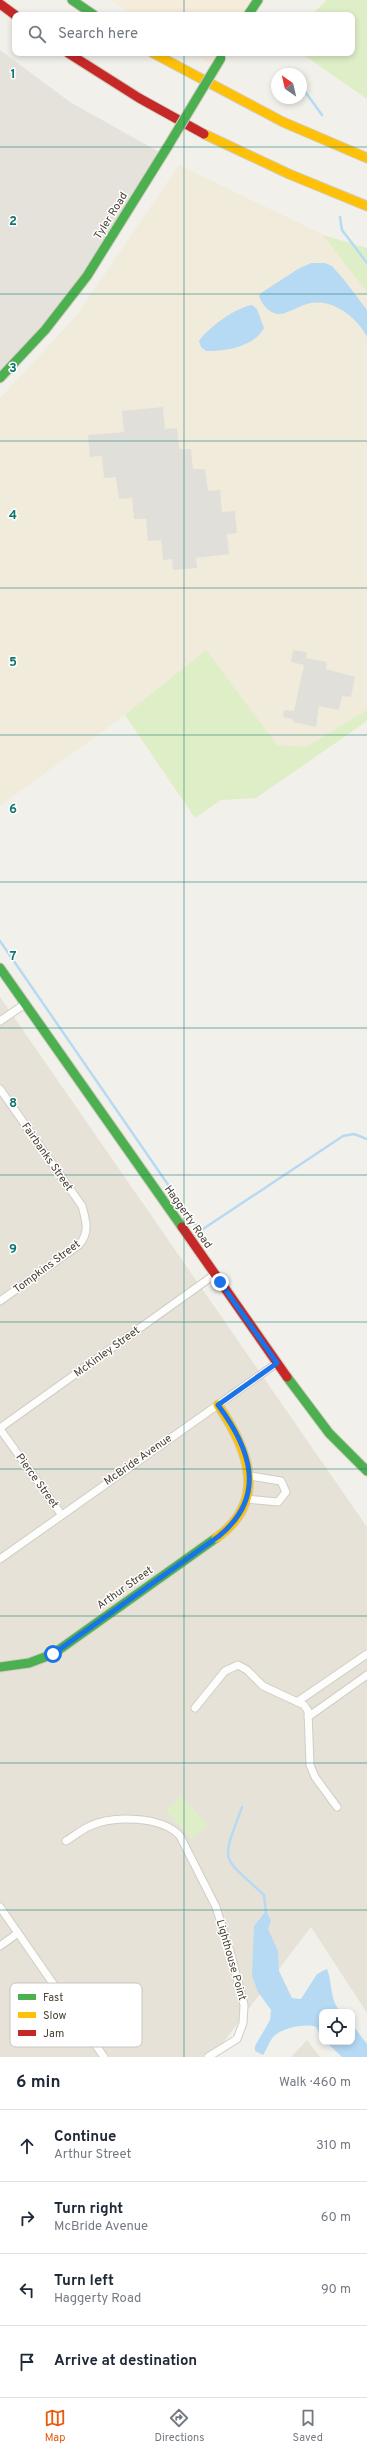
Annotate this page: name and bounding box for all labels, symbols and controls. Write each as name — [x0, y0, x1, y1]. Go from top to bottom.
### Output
search box — [12, 12, 355, 56]
icon: search — [26, 23, 48, 45]
text: Search here — [58, 25, 138, 44]
text: 1 — [10, 67, 16, 83]
north arrow — [271, 68, 307, 104]
street label: Tyler Road — [91, 190, 131, 242]
text: 2 — [9, 214, 17, 230]
text: 3 — [9, 361, 17, 377]
text: 4 — [9, 508, 17, 524]
text: 5 — [9, 655, 17, 671]
text: 6 — [9, 802, 17, 818]
text: 7 — [10, 949, 17, 965]
text: 8 — [9, 1096, 17, 1112]
street label: Fairbanks Street — [18, 1120, 76, 1194]
street label: Haggerty Road — [161, 1183, 215, 1251]
street label: Tompkins Street — [11, 1237, 83, 1297]
text: 9 — [9, 1242, 17, 1258]
route end — [211, 1273, 229, 1291]
street label: McKinley Street — [71, 1323, 143, 1381]
street label: McBride Avenue — [101, 1431, 175, 1489]
street label: Pierce Street — [12, 1451, 62, 1511]
street label: Arthur Street — [94, 1563, 156, 1613]
route start — [44, 1645, 62, 1663]
street label: Lighthouse Point — [213, 1918, 249, 2002]
legend — [10, 1983, 142, 2047]
text: Fast — [43, 1991, 63, 2005]
text: Slow — [43, 2009, 66, 2023]
map controls — [319, 2009, 355, 2045]
button: locate — [319, 2009, 355, 2045]
text: Jam — [43, 2027, 64, 2041]
text: 6 min — [16, 2072, 60, 2094]
text: Walk · 460 m — [279, 2075, 351, 2091]
text: Continue — [54, 2128, 116, 2147]
icon: ahead — [16, 2135, 38, 2157]
text: 310 m — [316, 2138, 351, 2154]
text: Arthur Street — [54, 2147, 131, 2163]
text: Turn right — [54, 2200, 123, 2219]
icon: right — [16, 2207, 38, 2229]
text: 60 m — [321, 2210, 351, 2226]
text: McBride Avenue — [54, 2219, 148, 2235]
text: Turn left — [54, 2272, 114, 2291]
icon: left — [16, 2279, 38, 2301]
text: 90 m — [321, 2282, 351, 2298]
text: Haggerty Road — [54, 2291, 141, 2307]
icon: arrive — [16, 2351, 38, 2373]
text: Arrive at destination — [54, 2352, 197, 2371]
tab: Map — [44, 2407, 66, 2445]
tab: Directions — [154, 2407, 204, 2445]
tab: Saved — [293, 2407, 323, 2445]

